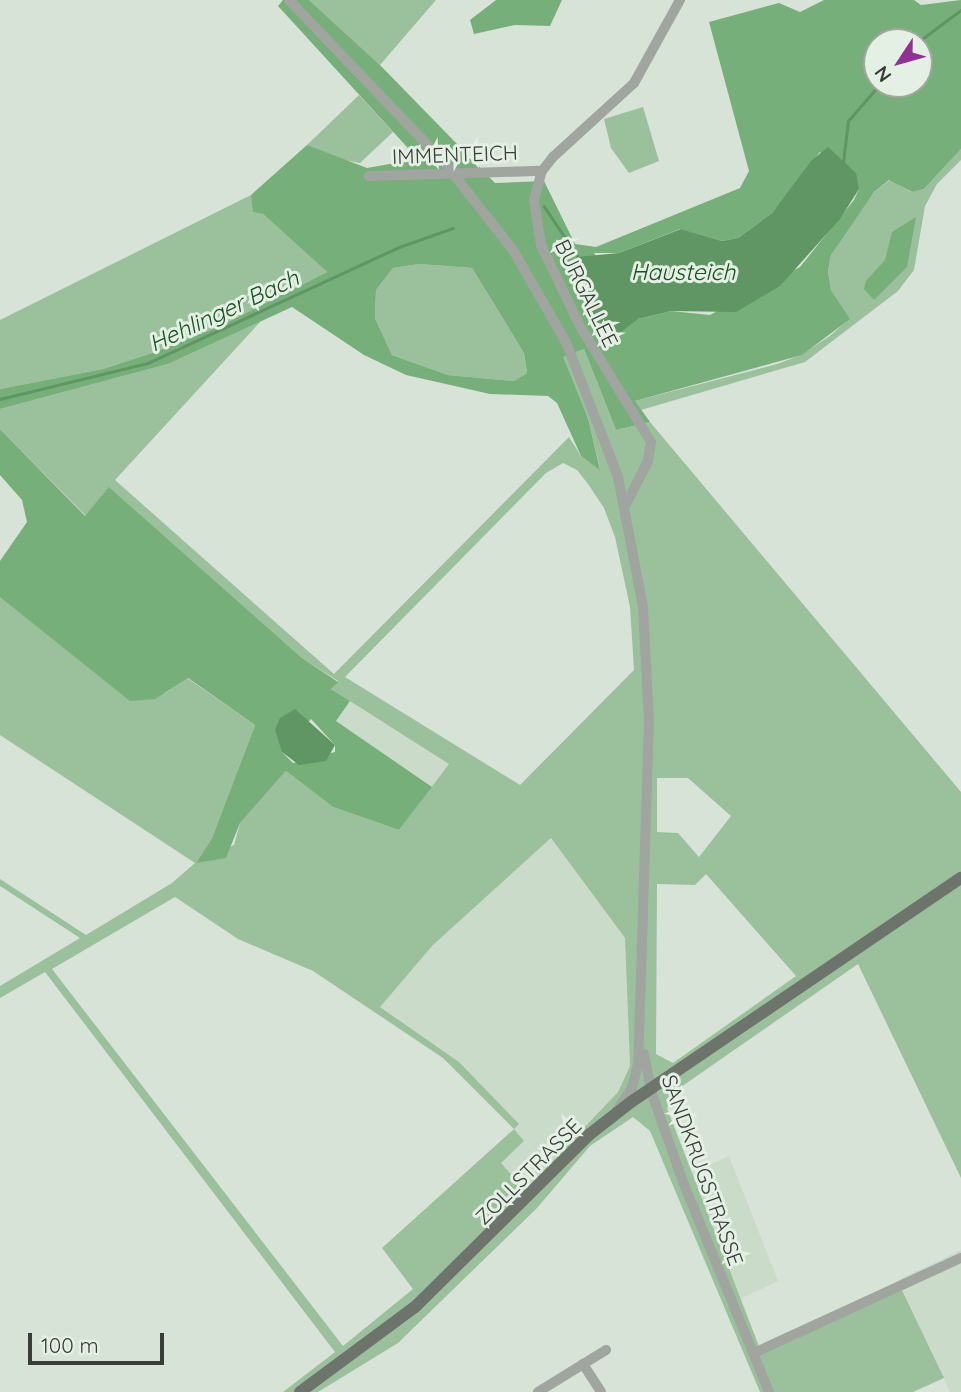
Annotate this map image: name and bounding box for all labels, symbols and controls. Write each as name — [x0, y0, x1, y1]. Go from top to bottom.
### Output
north arrow — [863, 28, 933, 98]
text: N — [869, 61, 896, 87]
street label: IMMENTEICH — [392, 139, 518, 169]
street label: BURGALLEE — [550, 235, 624, 351]
water label: Hausteich — [631, 258, 735, 286]
water label: Hehlinger Bach — [145, 264, 303, 358]
street label: SANDKRUGSTRASSE — [657, 1071, 749, 1269]
street label: ZOLLSTRASSE — [470, 1113, 586, 1229]
scale bar — [32, 1318, 168, 1362]
text: 100 m — [41, 1332, 99, 1358]

